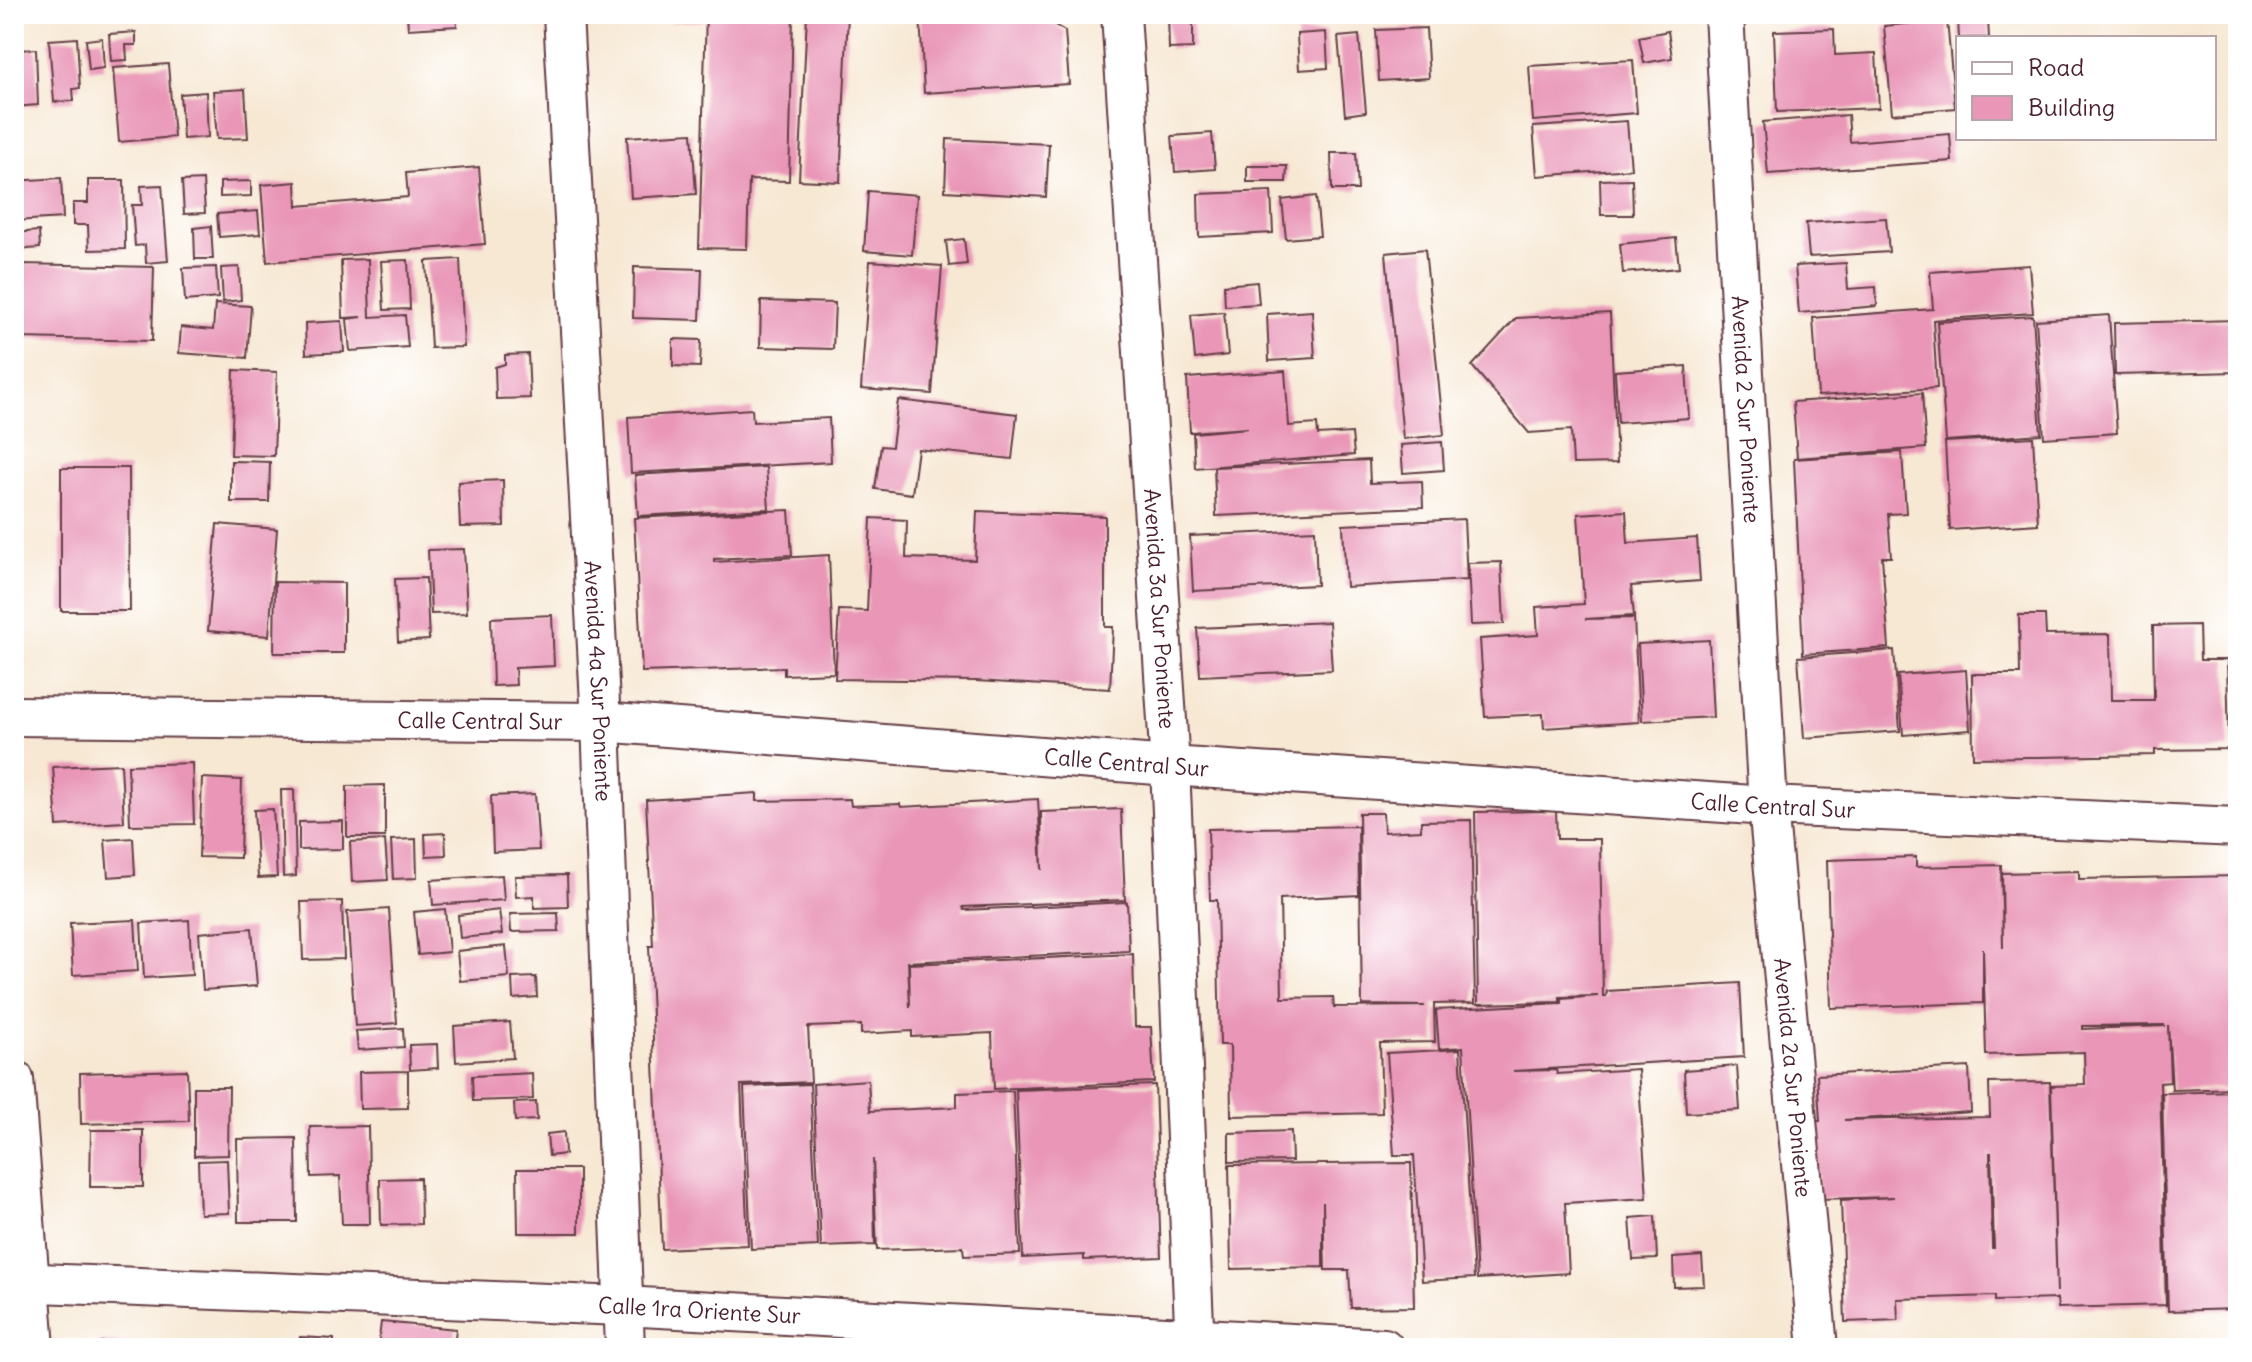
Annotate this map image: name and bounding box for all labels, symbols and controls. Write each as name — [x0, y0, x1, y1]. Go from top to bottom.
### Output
legend — [1956, 36, 2216, 140]
text: Road — [2028, 52, 2084, 82]
text: Building — [2028, 92, 2115, 122]
street label: Avenida 2 Sur Poniente — [1726, 295, 1766, 524]
street label: Avenida 3a Sur Poniente — [1138, 488, 1182, 730]
street label: Avenida 4a Sur Poniente — [578, 560, 618, 802]
street label: Calle Central Sur — [397, 706, 563, 736]
street label: Calle Central Sur — [1043, 742, 1210, 783]
street label: Calle Central Sur — [1690, 787, 1856, 824]
street label: Avenida 2a Sur Poniente — [1768, 957, 1818, 1199]
street label: Calle 1ra Oriente Sur — [598, 1291, 801, 1330]

